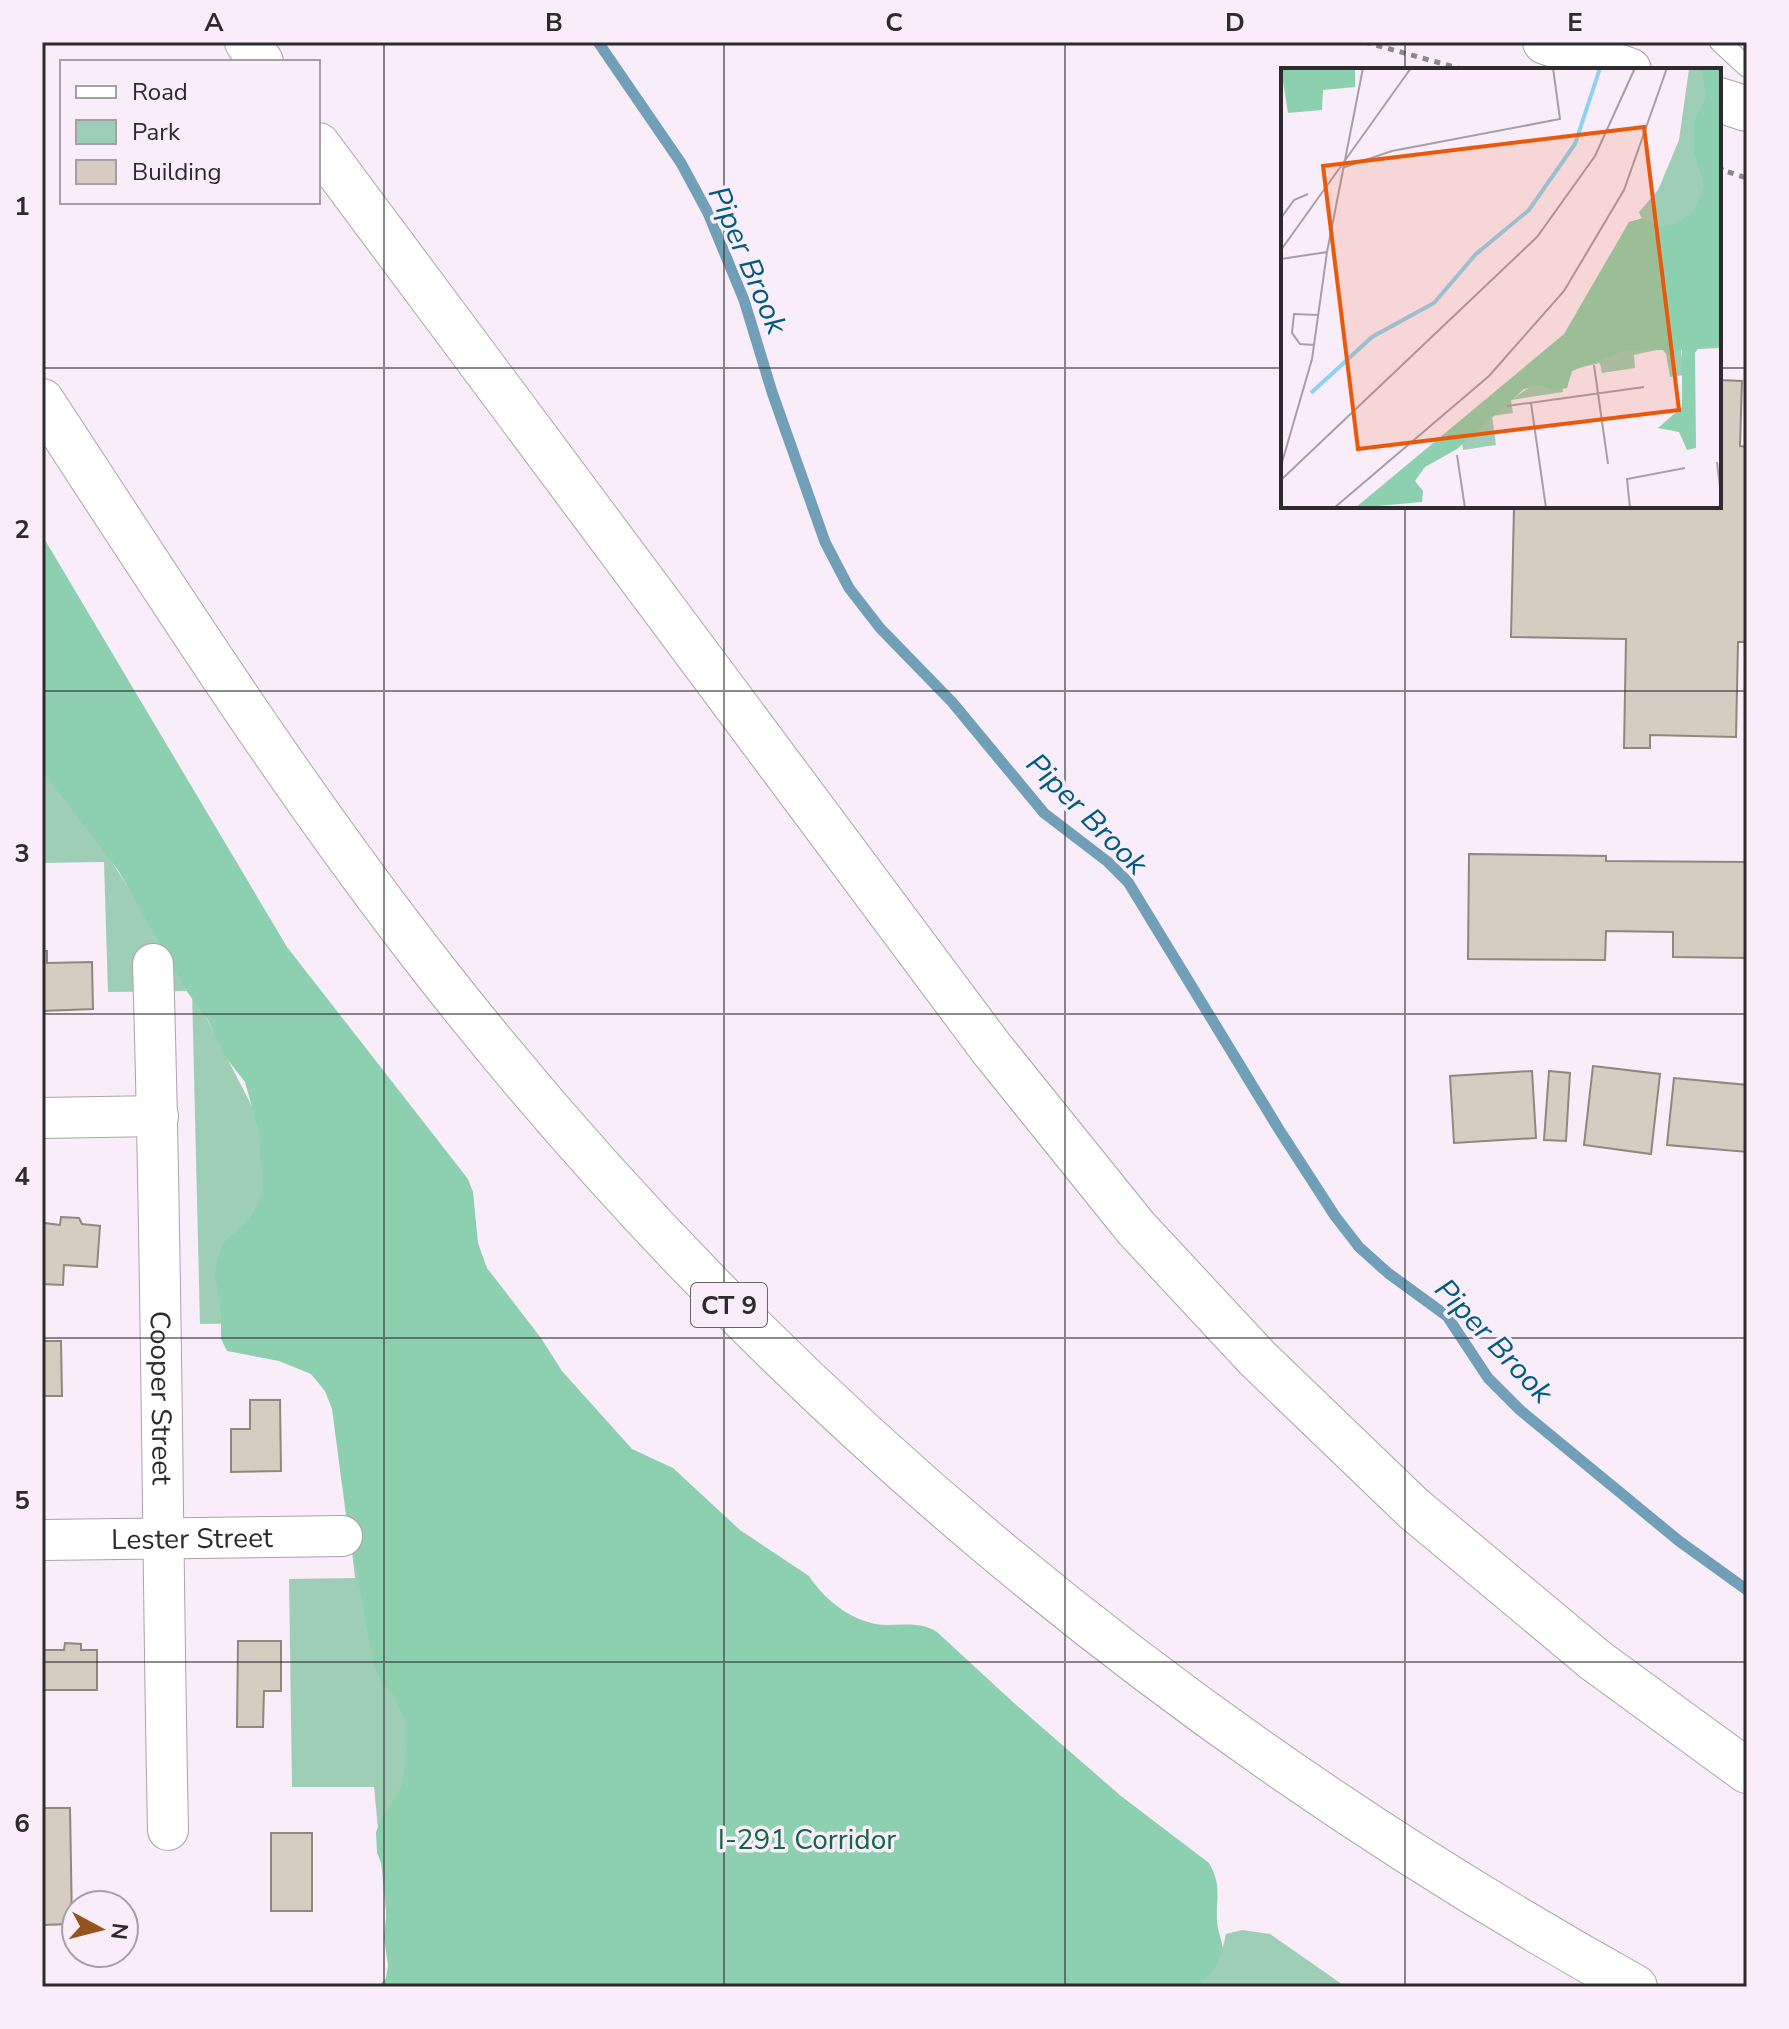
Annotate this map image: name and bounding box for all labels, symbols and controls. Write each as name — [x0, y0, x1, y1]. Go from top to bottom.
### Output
text: A — [204, 5, 224, 40]
text: B — [545, 5, 563, 40]
text: C — [885, 5, 903, 40]
text: D — [1225, 5, 1245, 40]
text: E — [1567, 5, 1583, 40]
legend — [60, 60, 320, 204]
inset map — [1281, 68, 1721, 508]
text: Road — [132, 76, 188, 108]
text: Park — [132, 116, 181, 148]
text: Building — [132, 156, 222, 188]
water label: Piper Brook — [698, 180, 797, 341]
text: 1 — [14, 189, 30, 224]
text: 2 — [14, 512, 30, 547]
water label: Piper Brook — [1017, 744, 1157, 885]
text: 3 — [14, 836, 30, 871]
text: 4 — [14, 1159, 30, 1194]
water label: Piper Brook — [1425, 1270, 1563, 1413]
road number: CT 9 — [691, 1283, 767, 1327]
street label: Cooper Street — [140, 1311, 181, 1485]
text: 5 — [14, 1483, 30, 1518]
street label: Lester Street — [111, 1519, 273, 1559]
text: 6 — [14, 1806, 30, 1841]
park label: I-291 Corridor — [718, 1821, 896, 1859]
north arrow — [60, 1889, 140, 1969]
text: N — [103, 1921, 135, 1941]

